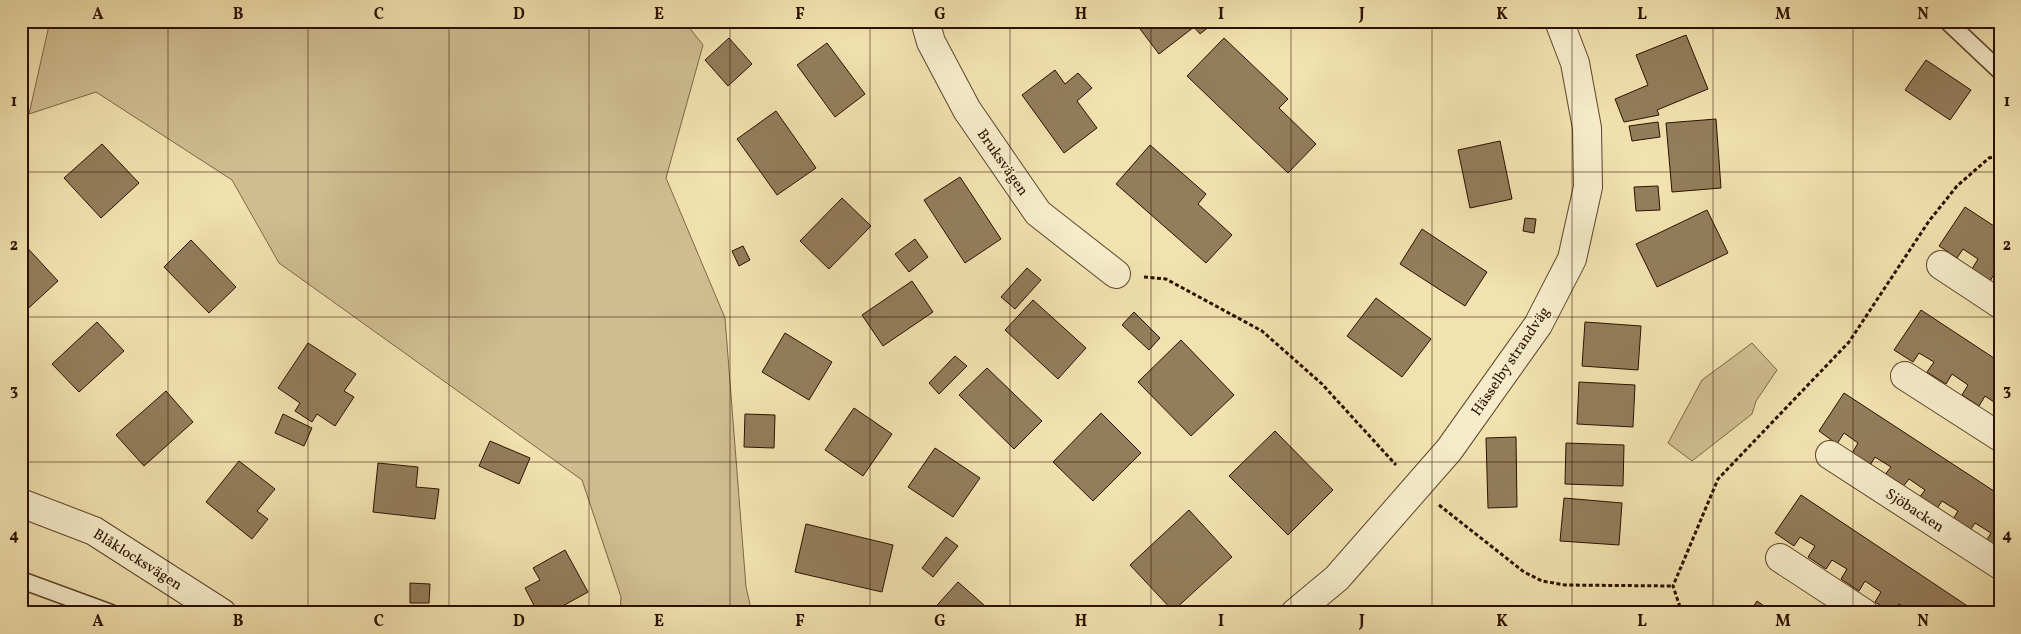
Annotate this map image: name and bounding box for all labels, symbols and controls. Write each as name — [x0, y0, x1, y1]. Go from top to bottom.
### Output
text: A — [92, 4, 104, 26]
text: B — [233, 4, 244, 26]
text: C — [374, 4, 384, 26]
text: D — [513, 4, 525, 26]
text: E — [654, 4, 664, 26]
text: F — [795, 4, 805, 26]
text: G — [934, 4, 946, 26]
text: H — [1075, 4, 1087, 26]
text: I — [1218, 4, 1224, 26]
text: J — [1358, 4, 1365, 26]
text: K — [1496, 4, 1508, 26]
text: L — [1637, 4, 1647, 26]
text: M — [1775, 4, 1791, 26]
text: N — [1917, 4, 1929, 26]
text: 1 — [11, 91, 17, 113]
text: 1 — [2004, 91, 2010, 113]
street label: Bruksvägen — [971, 125, 1033, 201]
text: 2 — [10, 235, 18, 257]
text: 2 — [2003, 235, 2011, 257]
street label: Hässelby strandväg — [1467, 303, 1556, 421]
text: 3 — [10, 380, 18, 402]
text: 3 — [2003, 380, 2011, 402]
street label: Sjöbacken — [1881, 484, 1948, 538]
street label: Blåklocksvägen — [89, 524, 186, 596]
text: 4 — [9, 525, 19, 547]
text: 4 — [2002, 525, 2012, 547]
text: A — [92, 611, 104, 633]
text: B — [233, 611, 244, 633]
text: C — [374, 611, 384, 633]
text: D — [513, 611, 525, 633]
text: E — [654, 611, 664, 633]
text: F — [795, 611, 805, 633]
text: G — [934, 611, 946, 633]
text: H — [1075, 611, 1087, 633]
text: I — [1218, 611, 1224, 633]
text: J — [1358, 611, 1365, 633]
text: K — [1496, 611, 1508, 633]
text: L — [1637, 611, 1647, 633]
text: M — [1775, 611, 1791, 633]
text: N — [1917, 611, 1929, 633]

